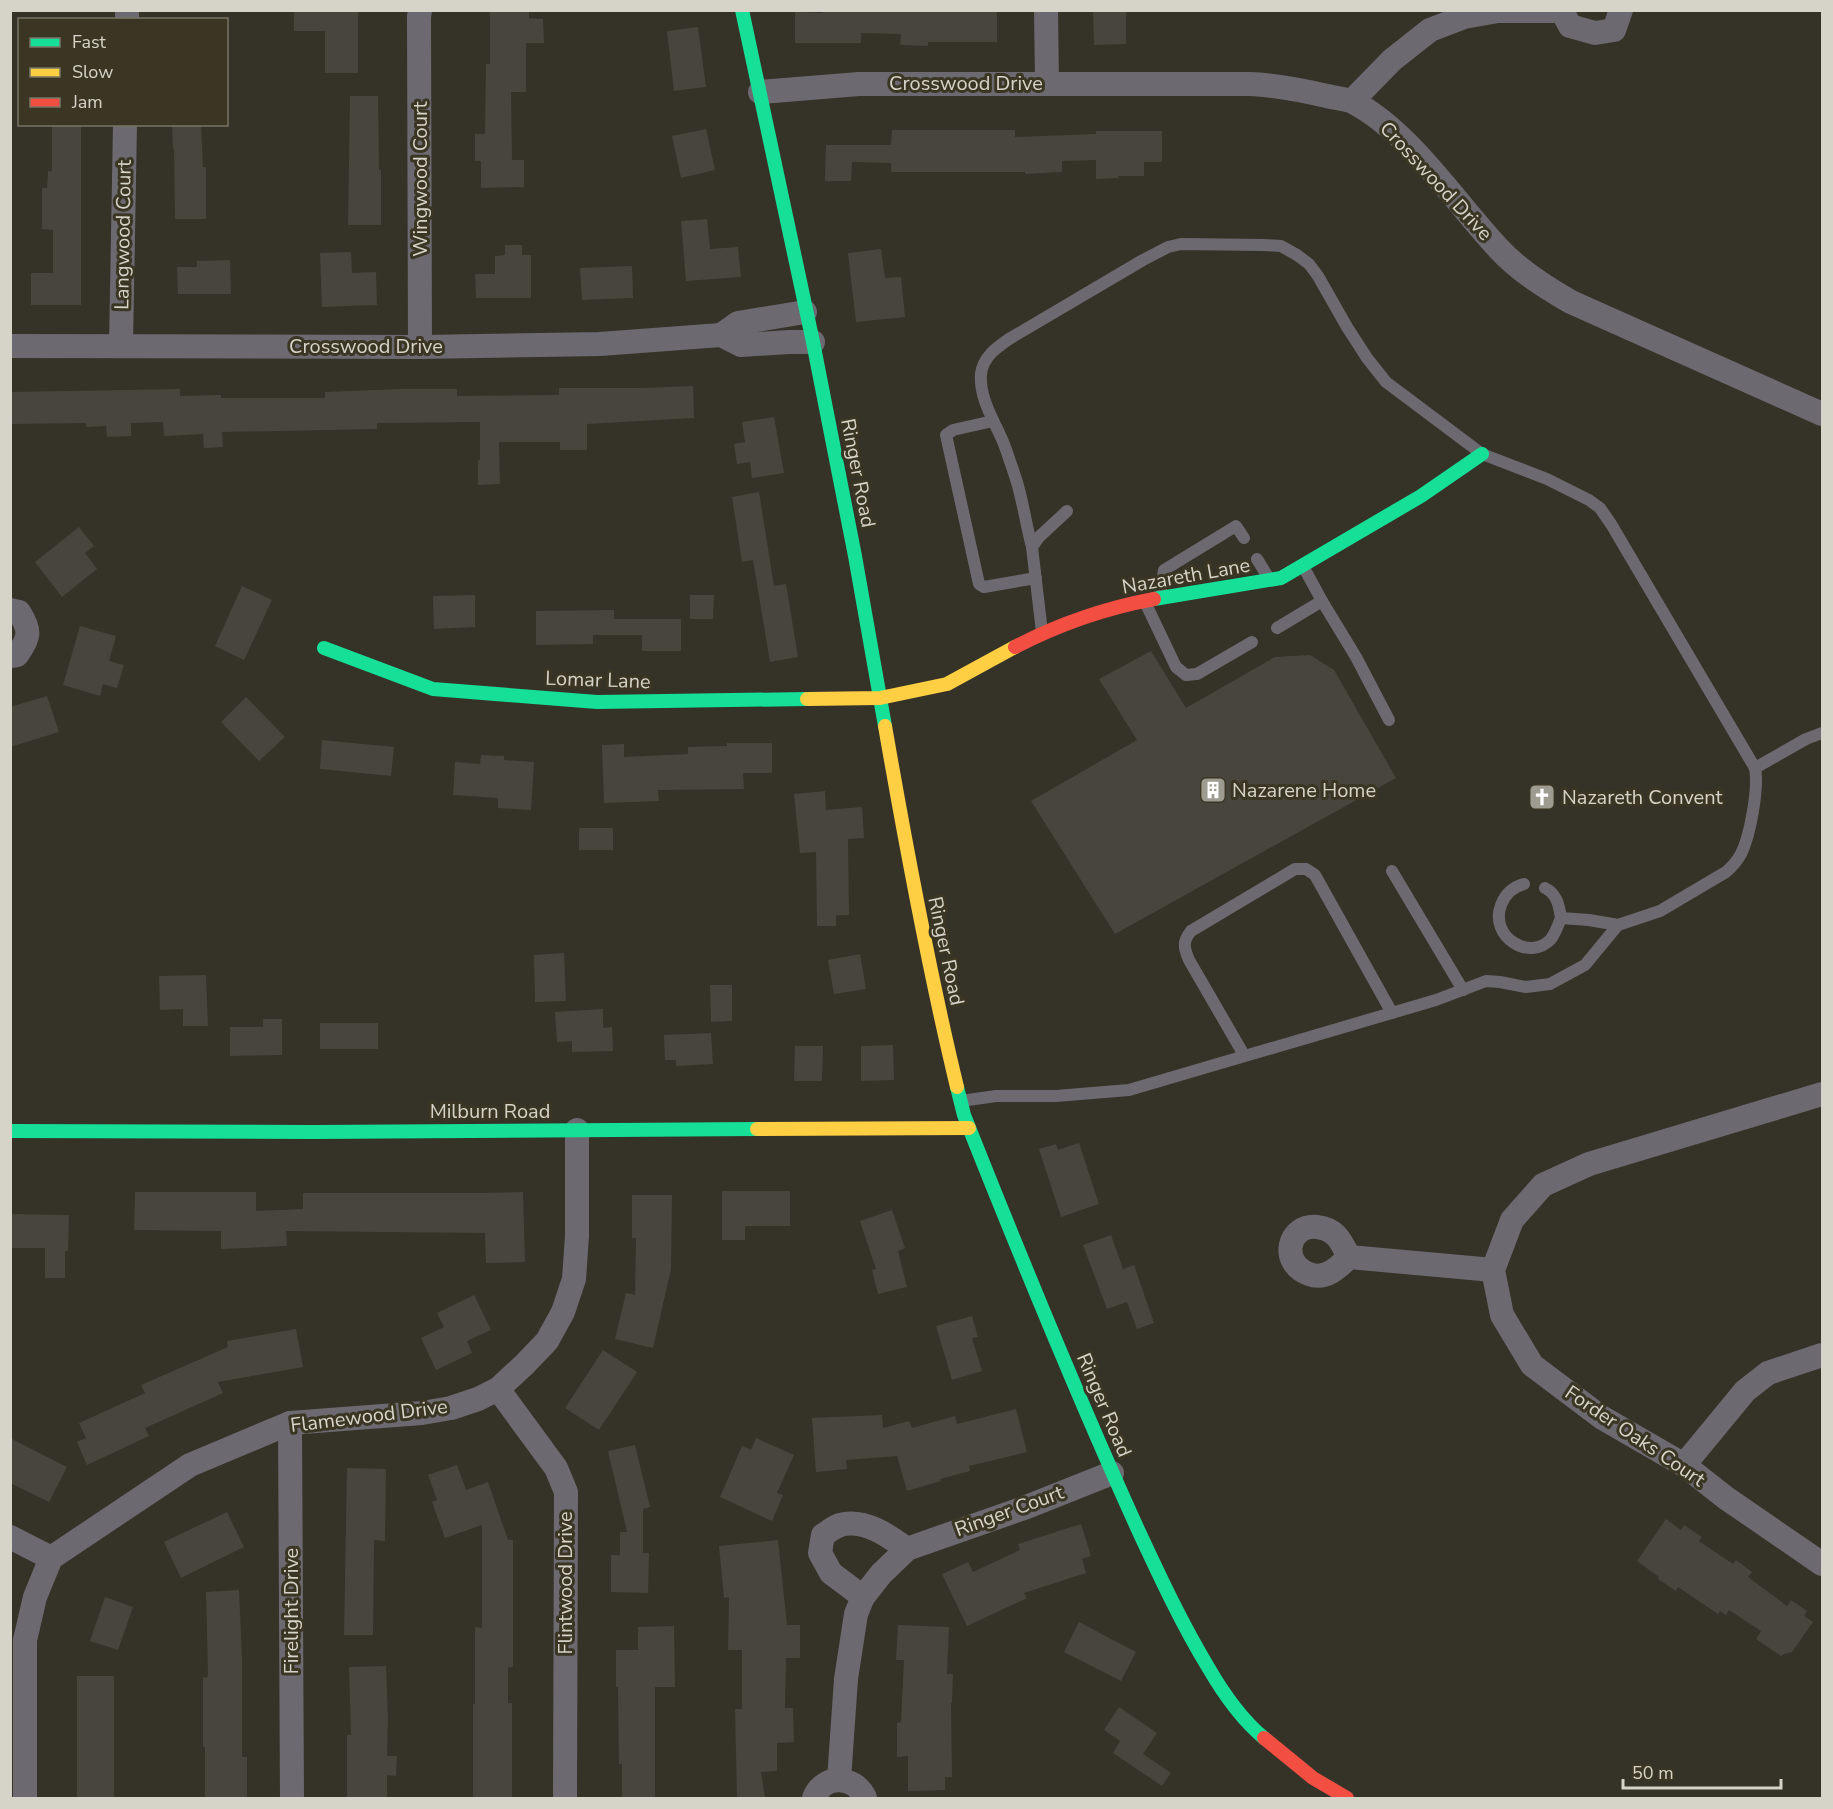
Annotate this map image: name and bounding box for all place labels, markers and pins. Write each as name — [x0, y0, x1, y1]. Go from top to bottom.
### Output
building icon: Nazarene Home — [1198, 775, 1228, 805]
place label: Nazarene Home — [1232, 777, 1376, 804]
church icon: Nazareth Convent — [1527, 782, 1557, 812]
place label: Nazareth Convent — [1562, 784, 1724, 811]

